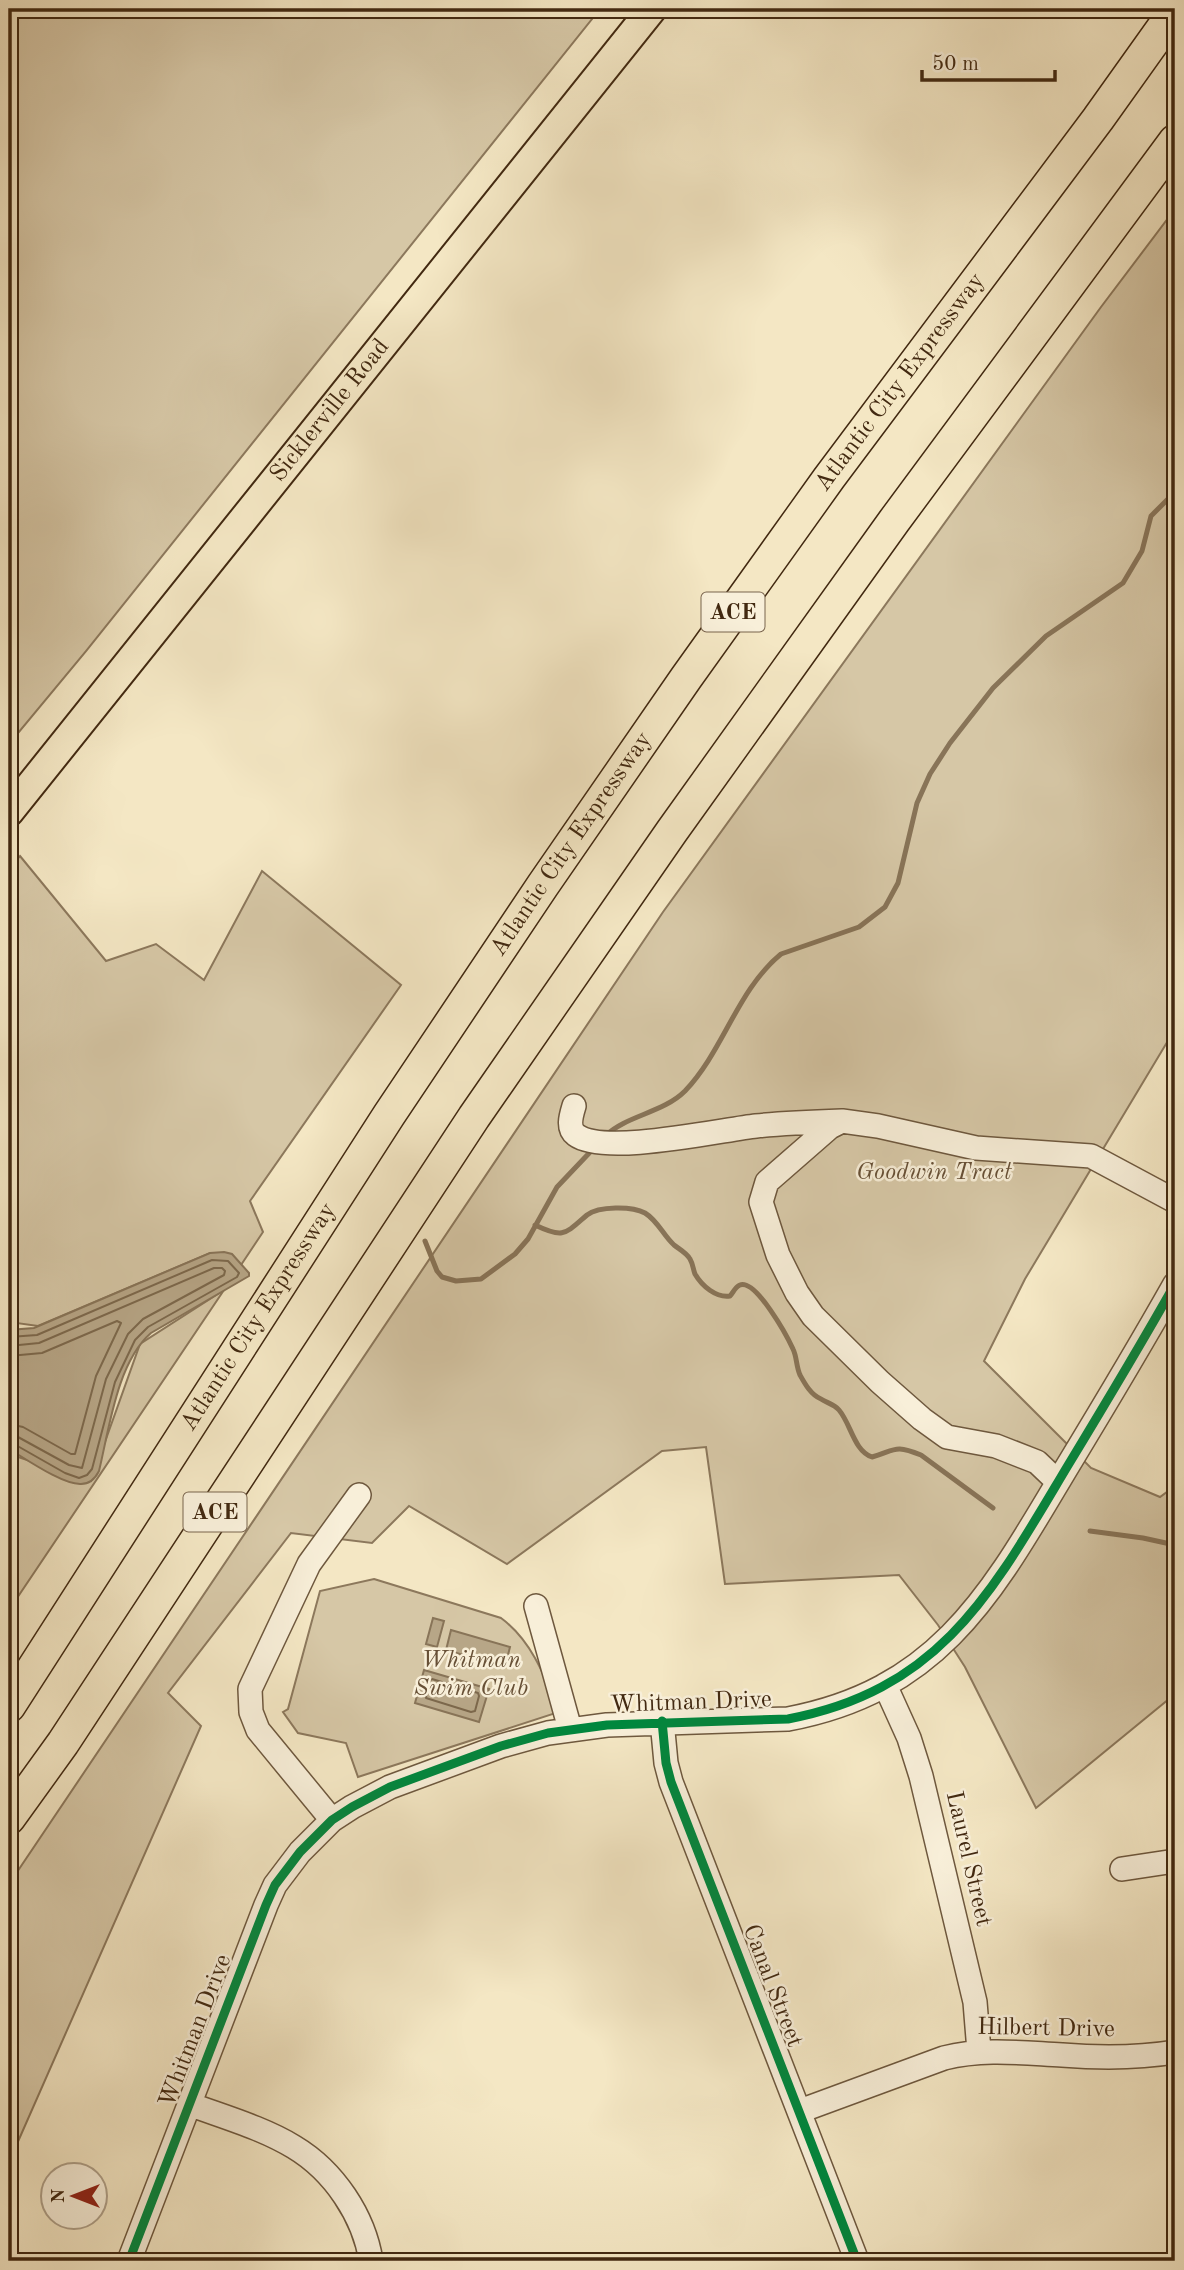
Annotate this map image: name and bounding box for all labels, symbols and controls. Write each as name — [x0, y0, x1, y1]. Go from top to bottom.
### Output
scale bar — [922, 38, 1054, 82]
text: 50 m — [932, 54, 979, 75]
street label: Atlantic City Expressway — [811, 269, 990, 496]
street label: Sicklerville Road — [266, 335, 394, 487]
road number: ACE — [702, 592, 764, 632]
street label: Atlantic City Expressway — [487, 728, 657, 961]
park label: Goodwin Tract — [856, 1161, 1012, 1185]
street label: Atlantic City Expressway — [177, 1199, 341, 1436]
road number: ACE — [184, 1492, 246, 1532]
park label: Whitman Swim Club — [414, 1649, 528, 1701]
street label: Whitman Drive — [610, 1688, 772, 1718]
street label: Laurel Street — [941, 1789, 995, 1929]
street label: Canal Street — [738, 1921, 806, 2051]
street label: Whitman Drive — [156, 1951, 236, 2111]
street label: Hilbert Drive — [977, 2016, 1115, 2042]
north arrow — [38, 2162, 108, 2232]
text: N — [50, 2188, 69, 2203]

